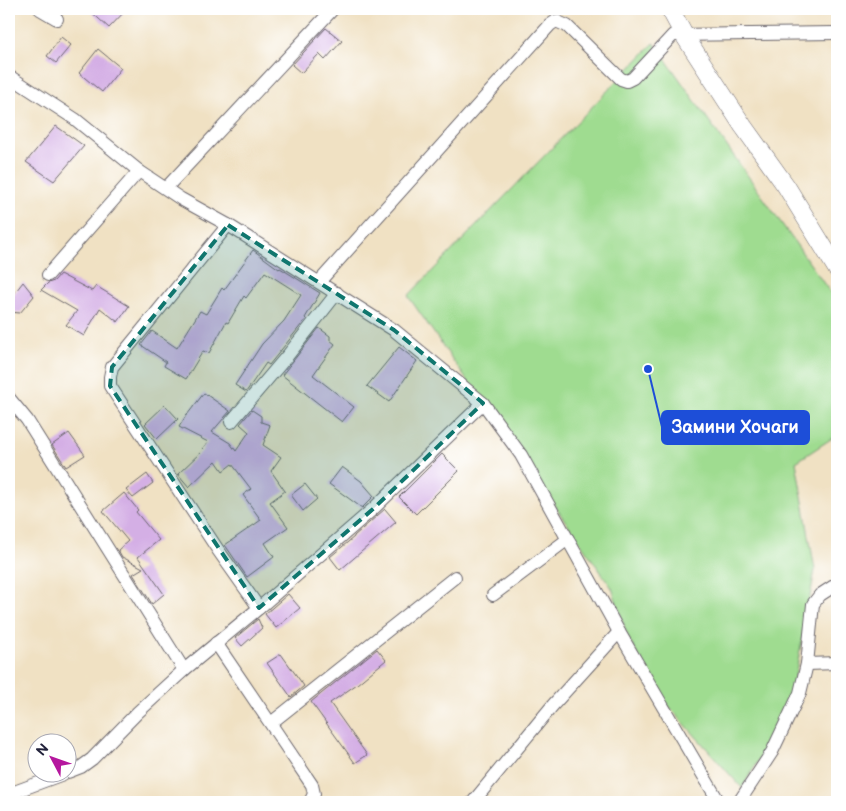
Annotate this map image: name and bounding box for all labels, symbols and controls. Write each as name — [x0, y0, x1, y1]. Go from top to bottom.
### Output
callout: Замини Хочаги — [662, 411, 809, 444]
text: Замини Хочаги — [671, 417, 799, 438]
north arrow — [28, 734, 78, 784]
text: N — [33, 740, 52, 759]

